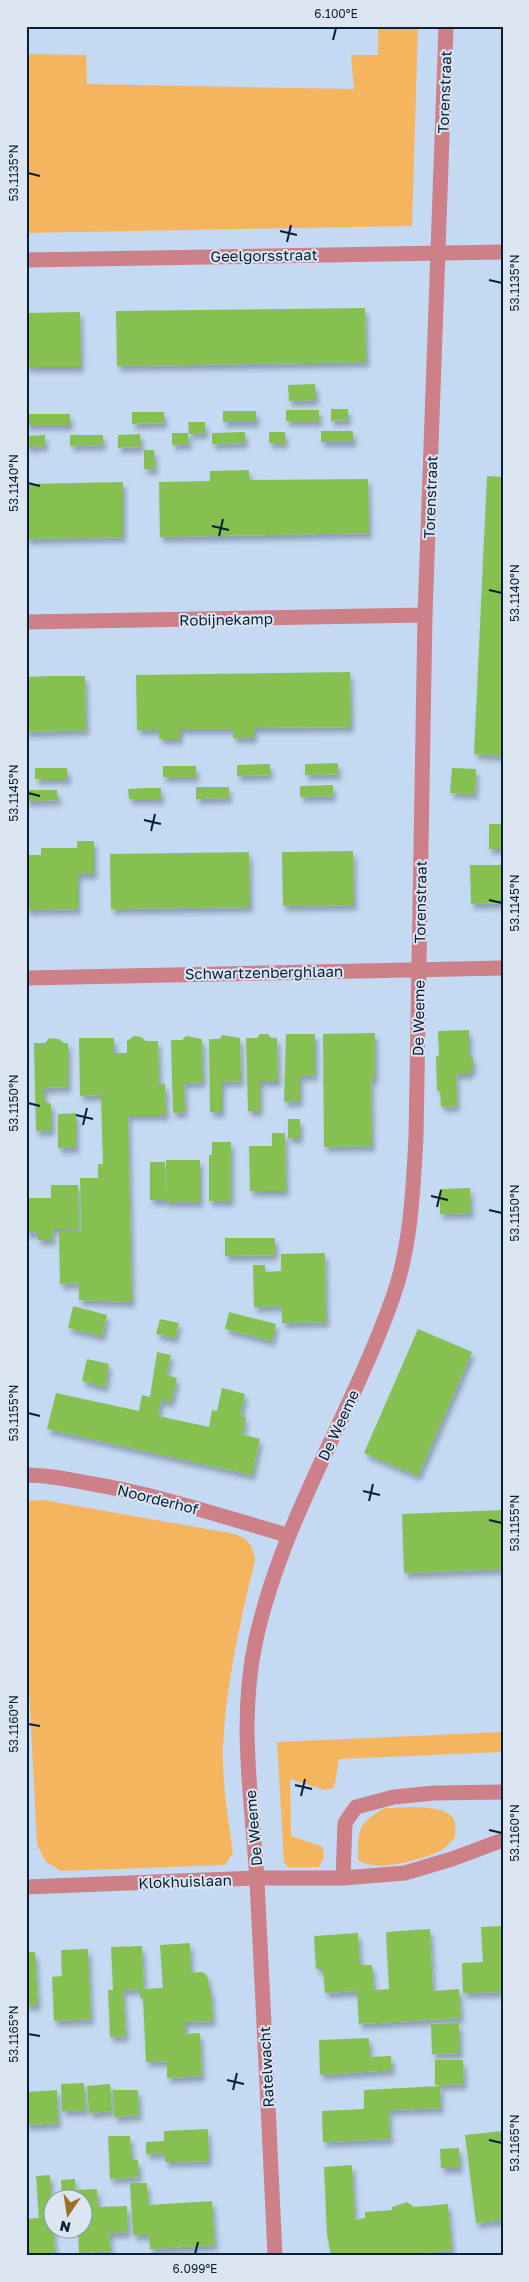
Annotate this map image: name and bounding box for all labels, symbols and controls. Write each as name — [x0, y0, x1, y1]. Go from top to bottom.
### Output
text: 6.100°E — [314, 6, 358, 21]
street label: Torenstraat — [434, 50, 454, 134]
text: 53.1135°N — [6, 144, 21, 202]
street label: Geelgorsstraat — [210, 245, 318, 265]
text: 53.1135°N — [507, 254, 522, 312]
text: 53.1140°N — [6, 454, 21, 512]
street label: Torenstraat — [420, 455, 440, 539]
text: 53.1140°N — [507, 564, 522, 622]
street label: Robijnekamp — [179, 609, 273, 629]
text: 53.1145°N — [6, 764, 21, 822]
street label: Torenstraat — [410, 860, 430, 944]
text: 53.1145°N — [507, 874, 522, 932]
street label: Schwartzenberghlaan — [185, 962, 343, 982]
street label: De Weeme — [408, 979, 428, 1056]
text: 53.1150°N — [6, 1074, 21, 1132]
text: 53.1150°N — [507, 1184, 522, 1242]
text: 53.1155°N — [6, 1385, 21, 1441]
street label: De Weeme — [314, 1386, 362, 1463]
street label: Noorderhof — [116, 1480, 201, 1518]
text: 53.1155°N — [507, 1495, 522, 1551]
text: 53.1160°N — [6, 1695, 21, 1753]
street label: De Weeme — [241, 1789, 265, 1867]
text: 53.1160°N — [507, 1804, 522, 1862]
street label: Klokhuislaan — [138, 1870, 232, 1892]
text: 53.1165°N — [6, 2005, 21, 2063]
street label: Ratelwacht — [255, 2026, 277, 2108]
text: 53.1165°N — [507, 2114, 522, 2172]
north arrow — [42, 2190, 92, 2240]
text: N — [58, 2218, 72, 2237]
text: 6.099°E — [173, 2261, 217, 2276]

